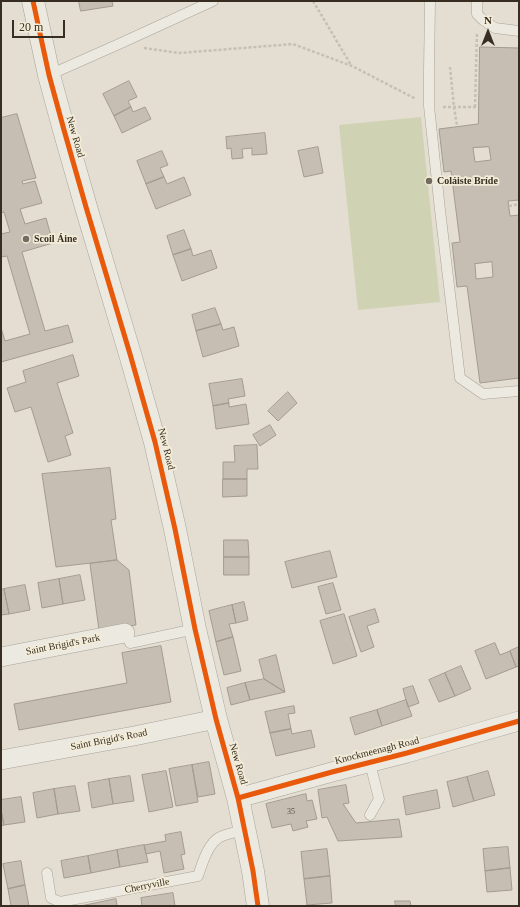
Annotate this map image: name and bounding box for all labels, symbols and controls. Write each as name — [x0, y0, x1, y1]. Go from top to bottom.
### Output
scale bar — [14, 12, 67, 38]
north arrow — [468, 12, 508, 52]
text: N — [484, 14, 492, 26]
text: 20 m — [19, 20, 43, 34]
street label: New Road — [63, 115, 87, 159]
place label: Coláiste Bríde — [437, 175, 498, 187]
marker: Coláiste Bríde — [424, 176, 434, 186]
place label: Scoil Áine — [34, 233, 77, 245]
marker: Scoil Áine — [21, 234, 31, 244]
street label: New Road — [155, 427, 177, 471]
street label: Saint Brigid's Park — [25, 632, 101, 658]
street label: Saint Brigid's Road — [70, 727, 148, 753]
street label: Knockmeenagh Road — [334, 735, 420, 767]
street label: New Road — [226, 742, 250, 786]
house number: 35 — [287, 807, 295, 817]
street label: Cherryville — [124, 876, 170, 896]

